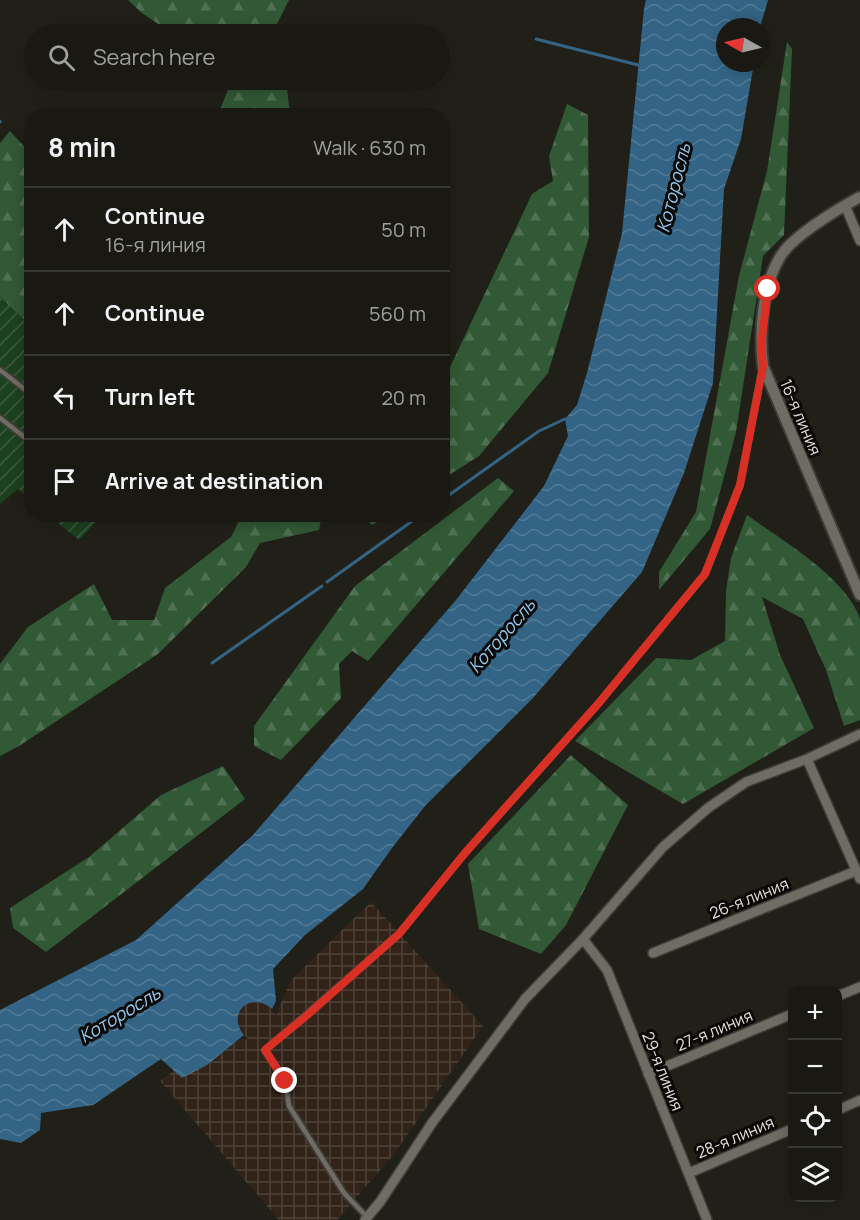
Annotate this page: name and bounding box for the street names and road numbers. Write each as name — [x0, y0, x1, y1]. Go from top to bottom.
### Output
street label: 16-я линия — [775, 376, 827, 458]
street label: 26-я линия — [706, 872, 792, 924]
street label: 27-я линия — [672, 1004, 756, 1056]
street label: 29-я линия — [637, 1028, 689, 1114]
street label: 28-я линия — [693, 1111, 777, 1163]

